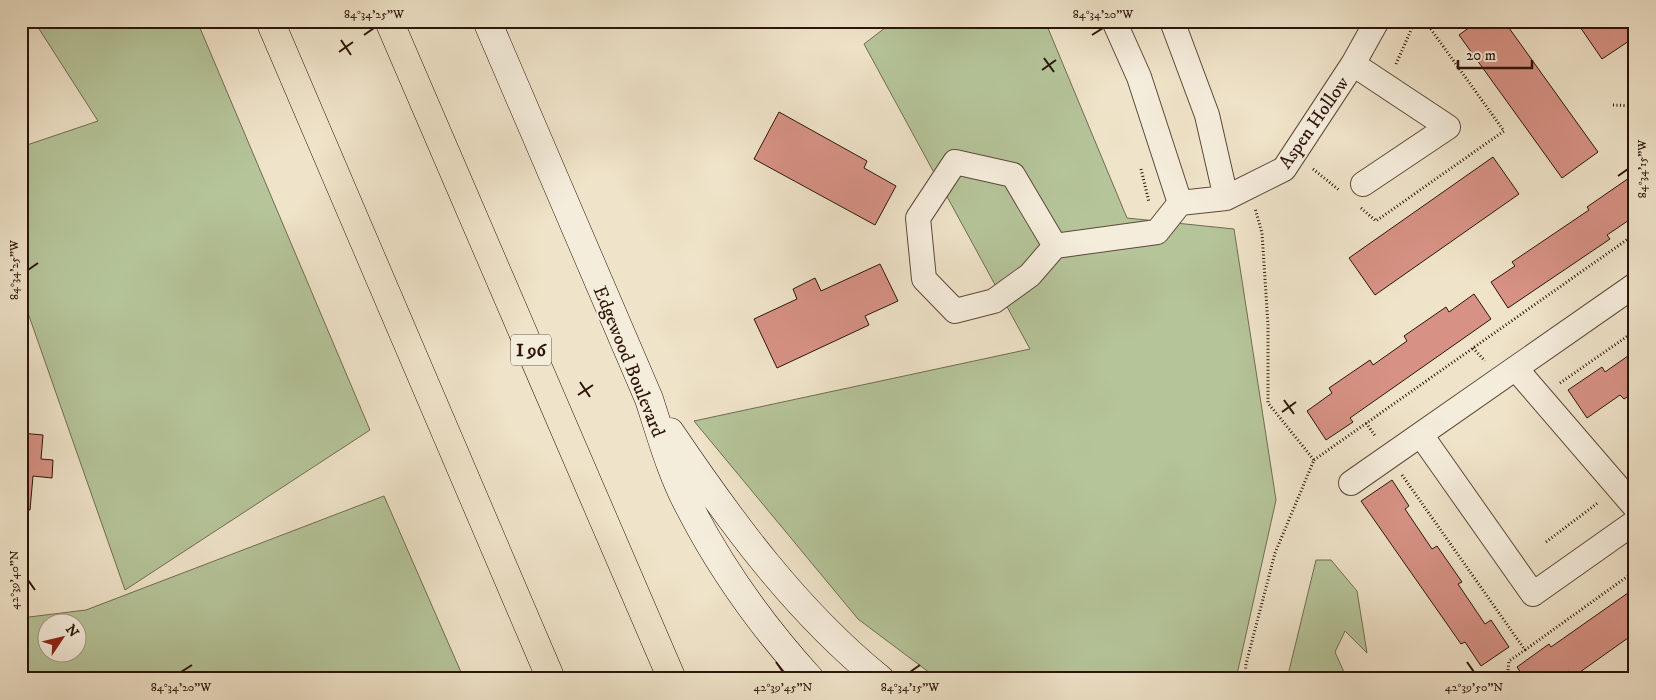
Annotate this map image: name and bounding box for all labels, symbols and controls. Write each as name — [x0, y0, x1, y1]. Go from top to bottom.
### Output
text: 84°34'25"W — [344, 7, 405, 22]
text: 84°34'20"W — [1073, 7, 1134, 22]
scale bar — [1458, 38, 1532, 70]
text: 20 m — [1466, 46, 1496, 65]
street label: Aspen Hollow — [1274, 72, 1354, 173]
text: 84°34'15"W — [1635, 139, 1650, 198]
text: 84°34'25"W — [7, 239, 22, 300]
street label: Edgewood Boulevard — [588, 283, 670, 441]
road number: I 96 — [511, 334, 551, 366]
text: 42°39'40"N — [7, 550, 22, 610]
north arrow — [38, 612, 88, 662]
text: N — [61, 621, 83, 641]
text: 84°34'20"W — [151, 680, 212, 695]
text: 42°39'45"N — [754, 680, 813, 695]
text: 84°34'15"W — [881, 680, 940, 695]
text: 42°39'50"N — [1445, 680, 1503, 695]

